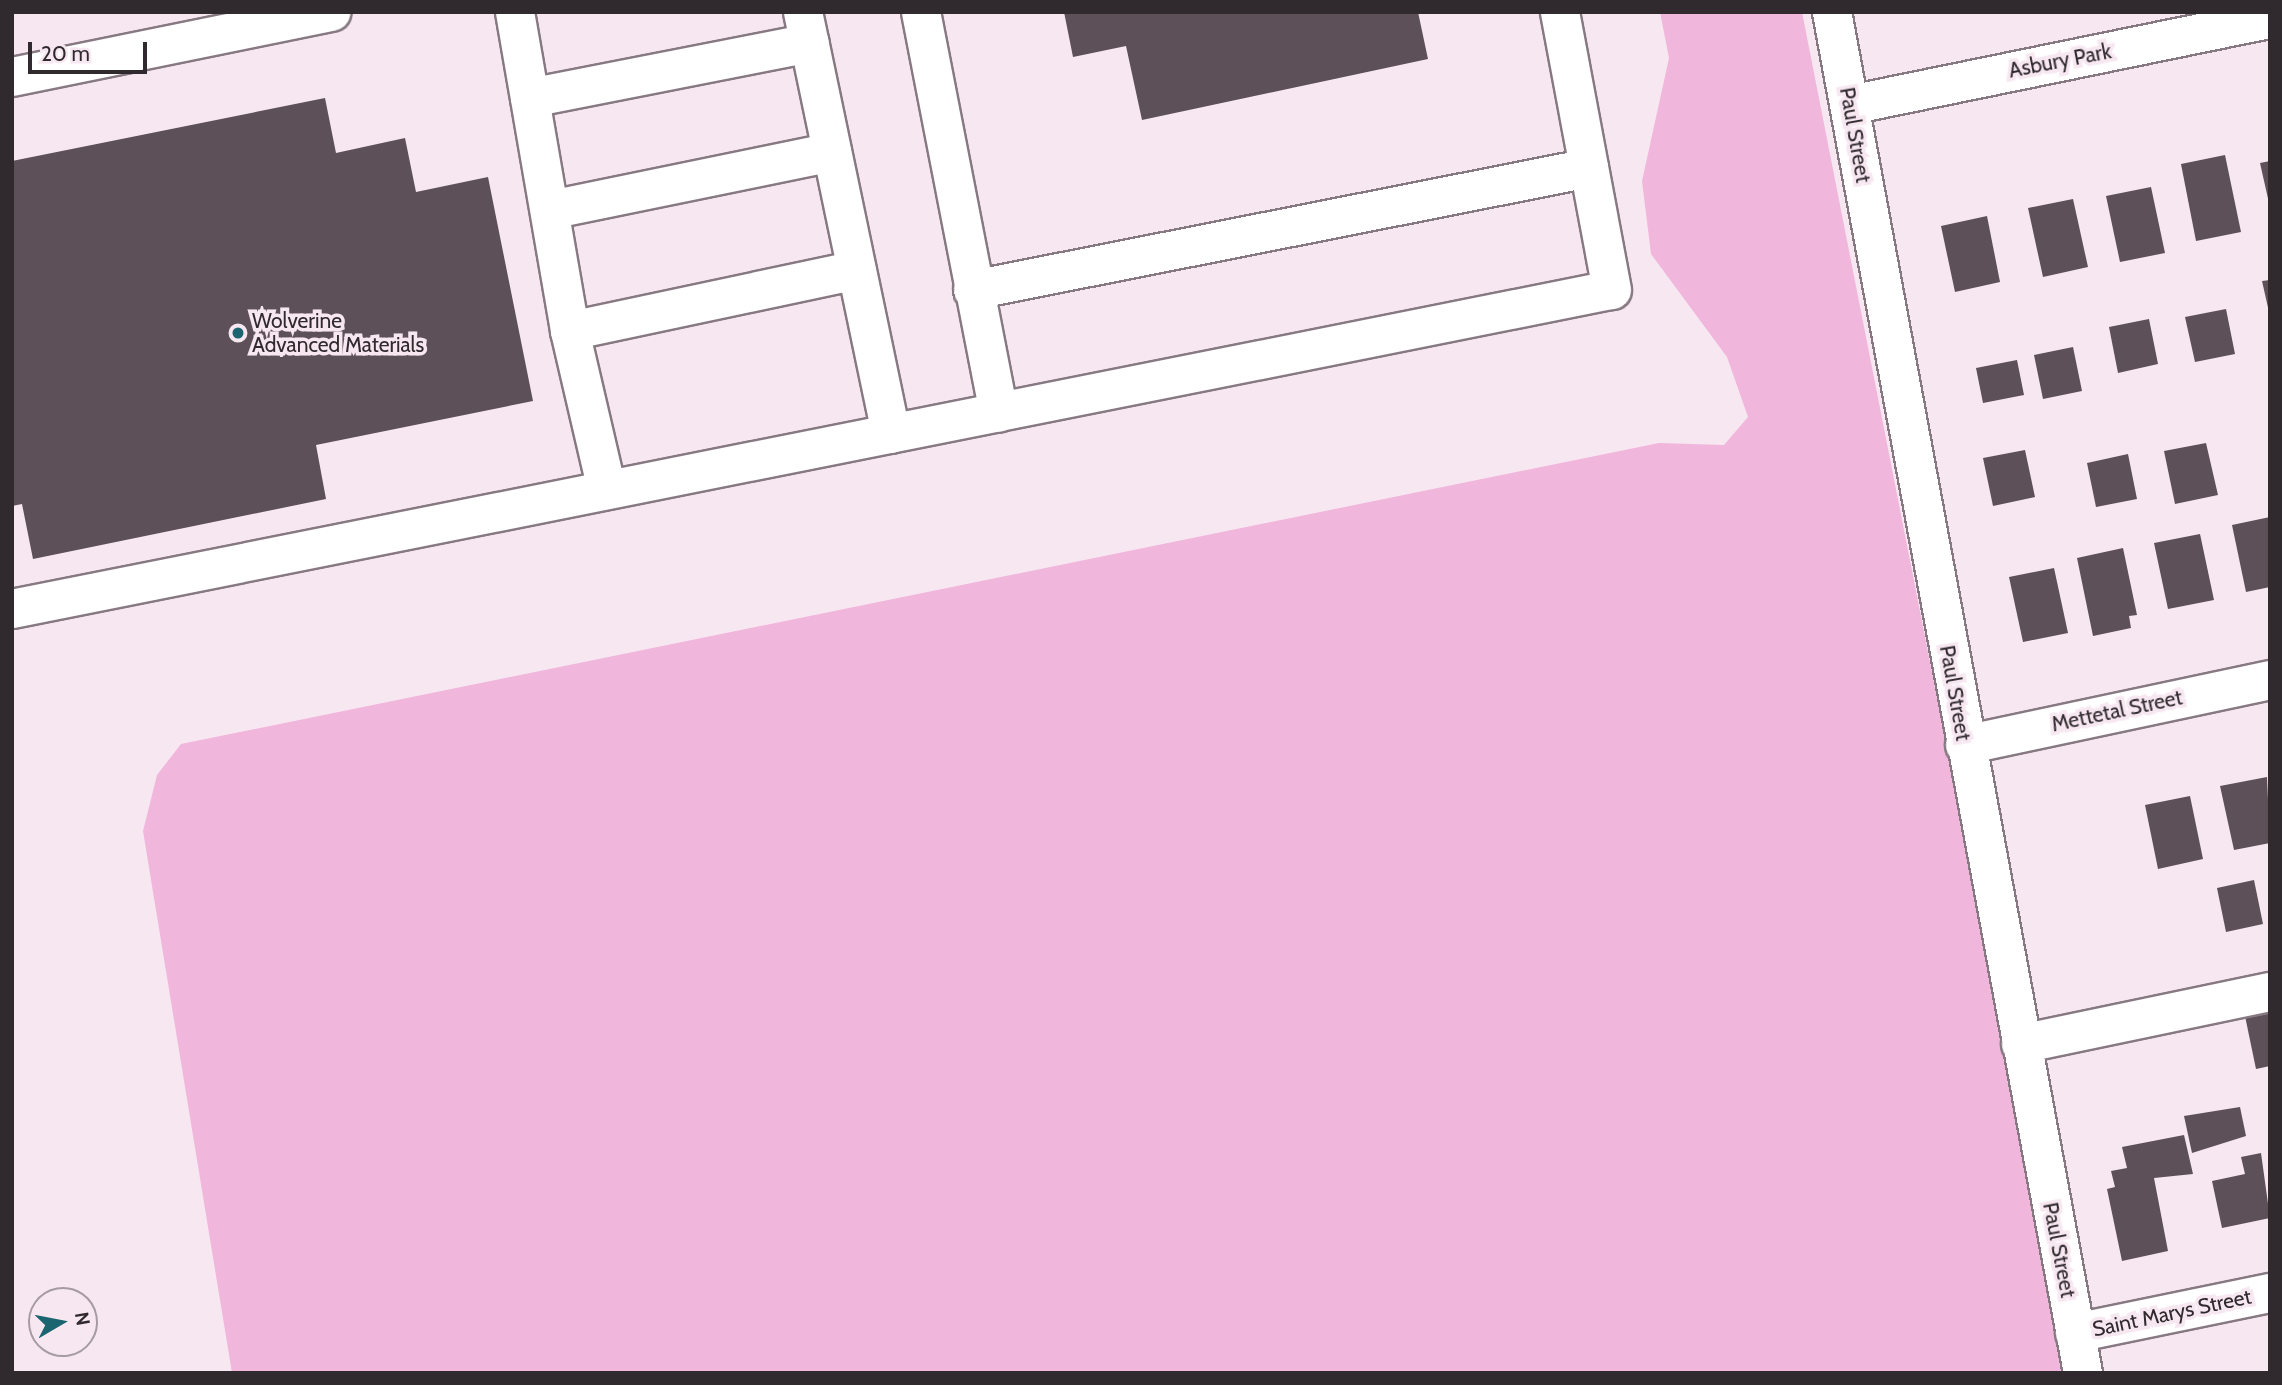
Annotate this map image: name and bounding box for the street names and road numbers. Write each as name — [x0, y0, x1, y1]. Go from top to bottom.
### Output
street label: Asbury Park — [2007, 39, 2113, 83]
street label: Paul Street — [1834, 85, 1876, 185]
street label: Paul Street — [1934, 643, 1976, 743]
street label: Mettetal Street — [2049, 685, 2185, 737]
street label: Paul Street — [2037, 1200, 2081, 1300]
street label: Saint Marys Street — [2090, 1284, 2254, 1342]

